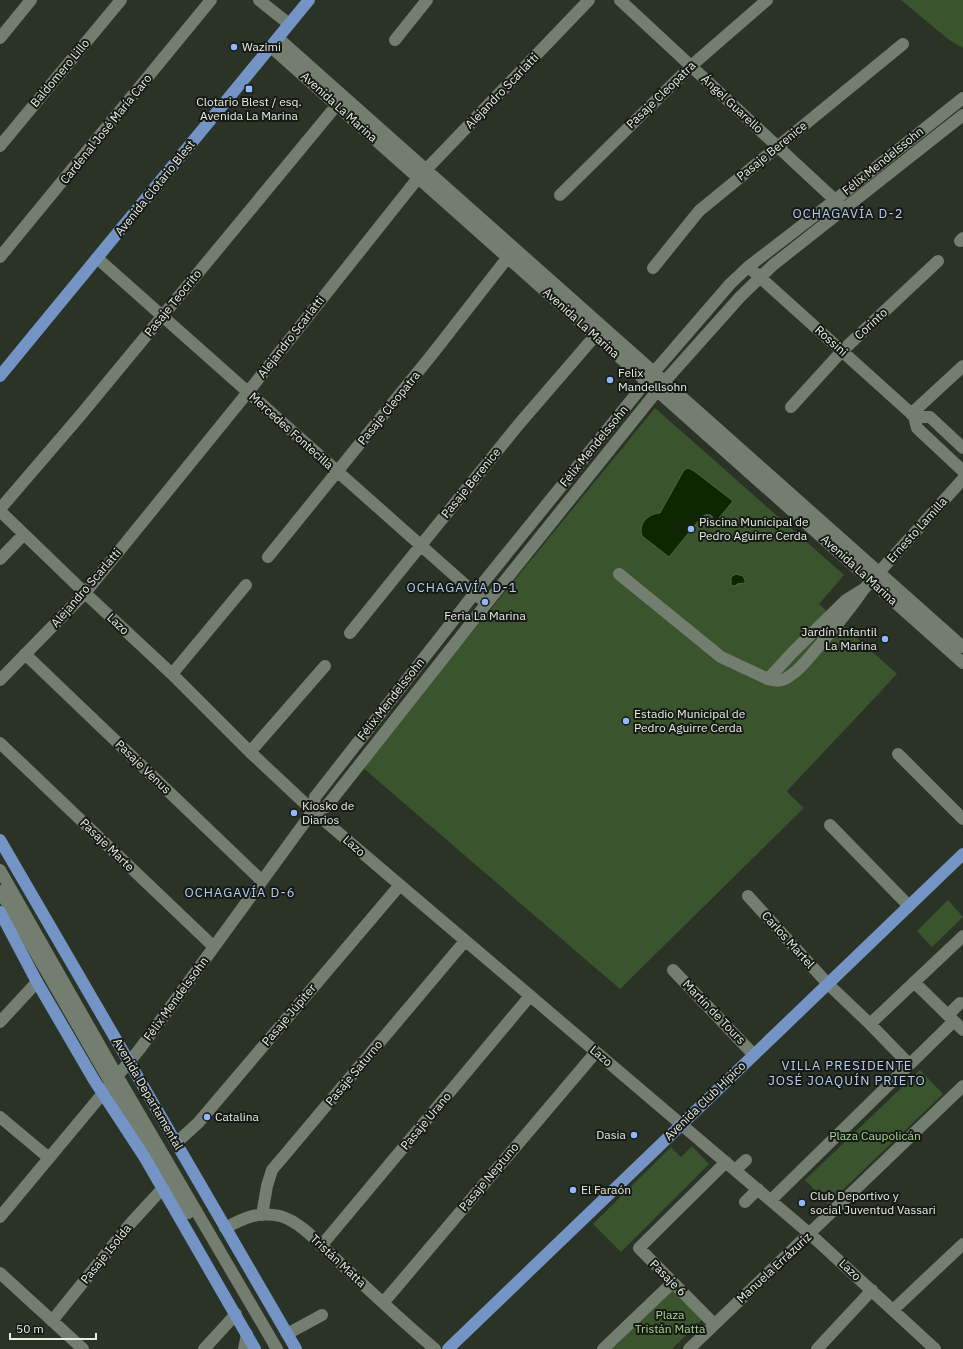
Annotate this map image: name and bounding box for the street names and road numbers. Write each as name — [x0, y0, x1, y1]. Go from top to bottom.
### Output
street label: Baldomero Lillo — [27, 35, 93, 110]
street label: Alejandro Scarlatti — [462, 50, 542, 132]
street label: Pasaje Cleopatra — [623, 57, 699, 132]
street label: Avenida La Marina — [298, 68, 381, 145]
street label: Cardenal José María Caro — [57, 71, 155, 187]
street label: Ángel Guarello — [698, 71, 767, 136]
street label: Pasaje Berenice — [734, 117, 810, 183]
street label: Félix Mendelssohn — [839, 123, 926, 198]
street label: Avenida Clotario Blest — [111, 137, 198, 238]
street label: Pasaje Teocrito — [141, 266, 204, 339]
street label: Avenida La Marina — [540, 284, 623, 361]
street label: Alejandro Scarlatti — [254, 293, 327, 380]
street label: Corinto — [851, 305, 890, 343]
street label: Rossini — [812, 322, 851, 359]
street label: Pasaje Cleopatra — [354, 367, 423, 448]
street label: Mercedes Fontecilla — [246, 389, 337, 473]
street label: Félix Mendelssohn — [556, 402, 631, 489]
street label: Pasaje Berenice — [438, 444, 504, 521]
street label: Ernesto Lamilla — [883, 493, 950, 566]
street label: Avenida La Marina — [818, 531, 901, 608]
street label: Alejandro Scarlatti — [47, 545, 124, 630]
street label: Lazo — [104, 610, 133, 638]
street label: Félix Mendelssohn — [354, 655, 427, 743]
street label: Pasaje Venus — [113, 736, 174, 797]
street label: Pasaje Marte — [77, 815, 138, 874]
street label: Lazo — [340, 832, 369, 860]
street label: Carlos Martel — [759, 908, 818, 971]
street label: Félix Mendelssohn — [140, 954, 211, 1044]
street label: Martín de Tours — [680, 976, 749, 1047]
street label: Pasaje Júpiter — [258, 980, 319, 1049]
street label: Avenida Departamental — [110, 1035, 187, 1152]
street label: Pasaje Saturno — [322, 1037, 385, 1108]
street label: Lazo — [587, 1042, 616, 1069]
street label: Avenida Club Hípico — [661, 1058, 749, 1143]
street label: Pasaje Urano — [397, 1089, 454, 1153]
street label: Pasaje Neptuno — [456, 1139, 522, 1214]
street label: Pasaje Isolda — [77, 1220, 135, 1286]
street label: Manuela Errázuriz — [733, 1229, 814, 1306]
street label: Tristán Matta — [307, 1231, 370, 1291]
street label: Pasaje 6 — [647, 1256, 690, 1299]
street label: Lazo — [836, 1256, 865, 1284]

